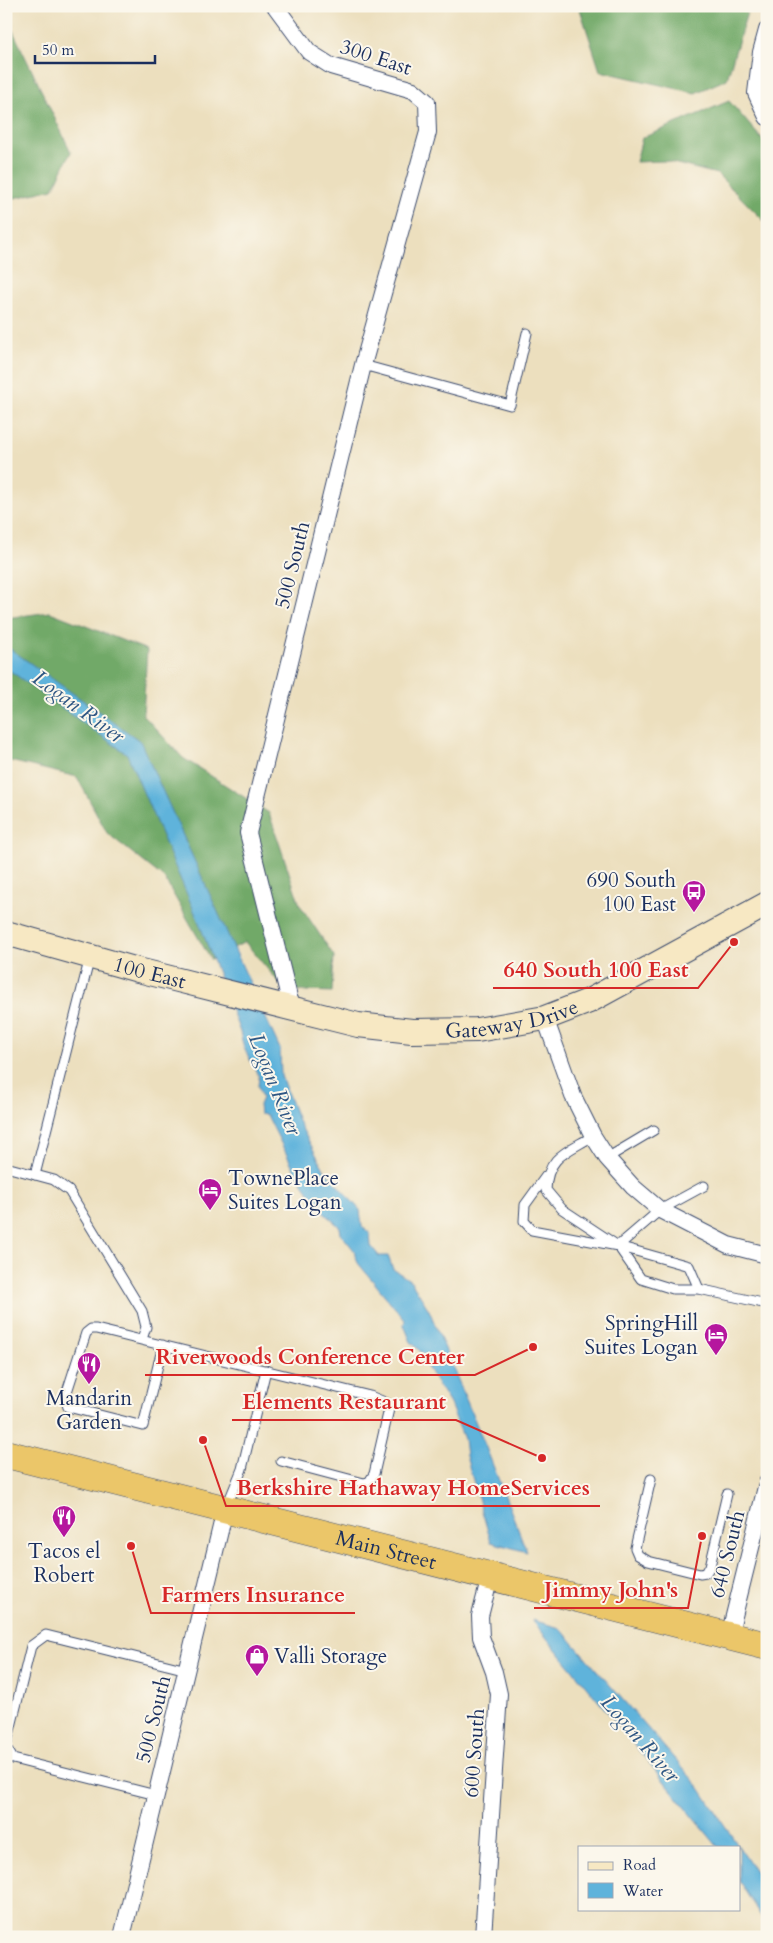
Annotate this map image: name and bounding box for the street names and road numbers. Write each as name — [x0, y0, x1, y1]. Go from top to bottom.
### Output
street label: 300 East — [336, 32, 416, 83]
street label: 500 South — [268, 518, 317, 612]
street label: 100 East — [110, 950, 189, 996]
street label: Gateway Drive — [445, 993, 583, 1045]
street label: 640 South — [703, 1507, 752, 1601]
street label: Main Street — [333, 1524, 440, 1577]
street label: 500 South — [129, 1672, 178, 1766]
street label: 600 South — [457, 1707, 492, 1799]

